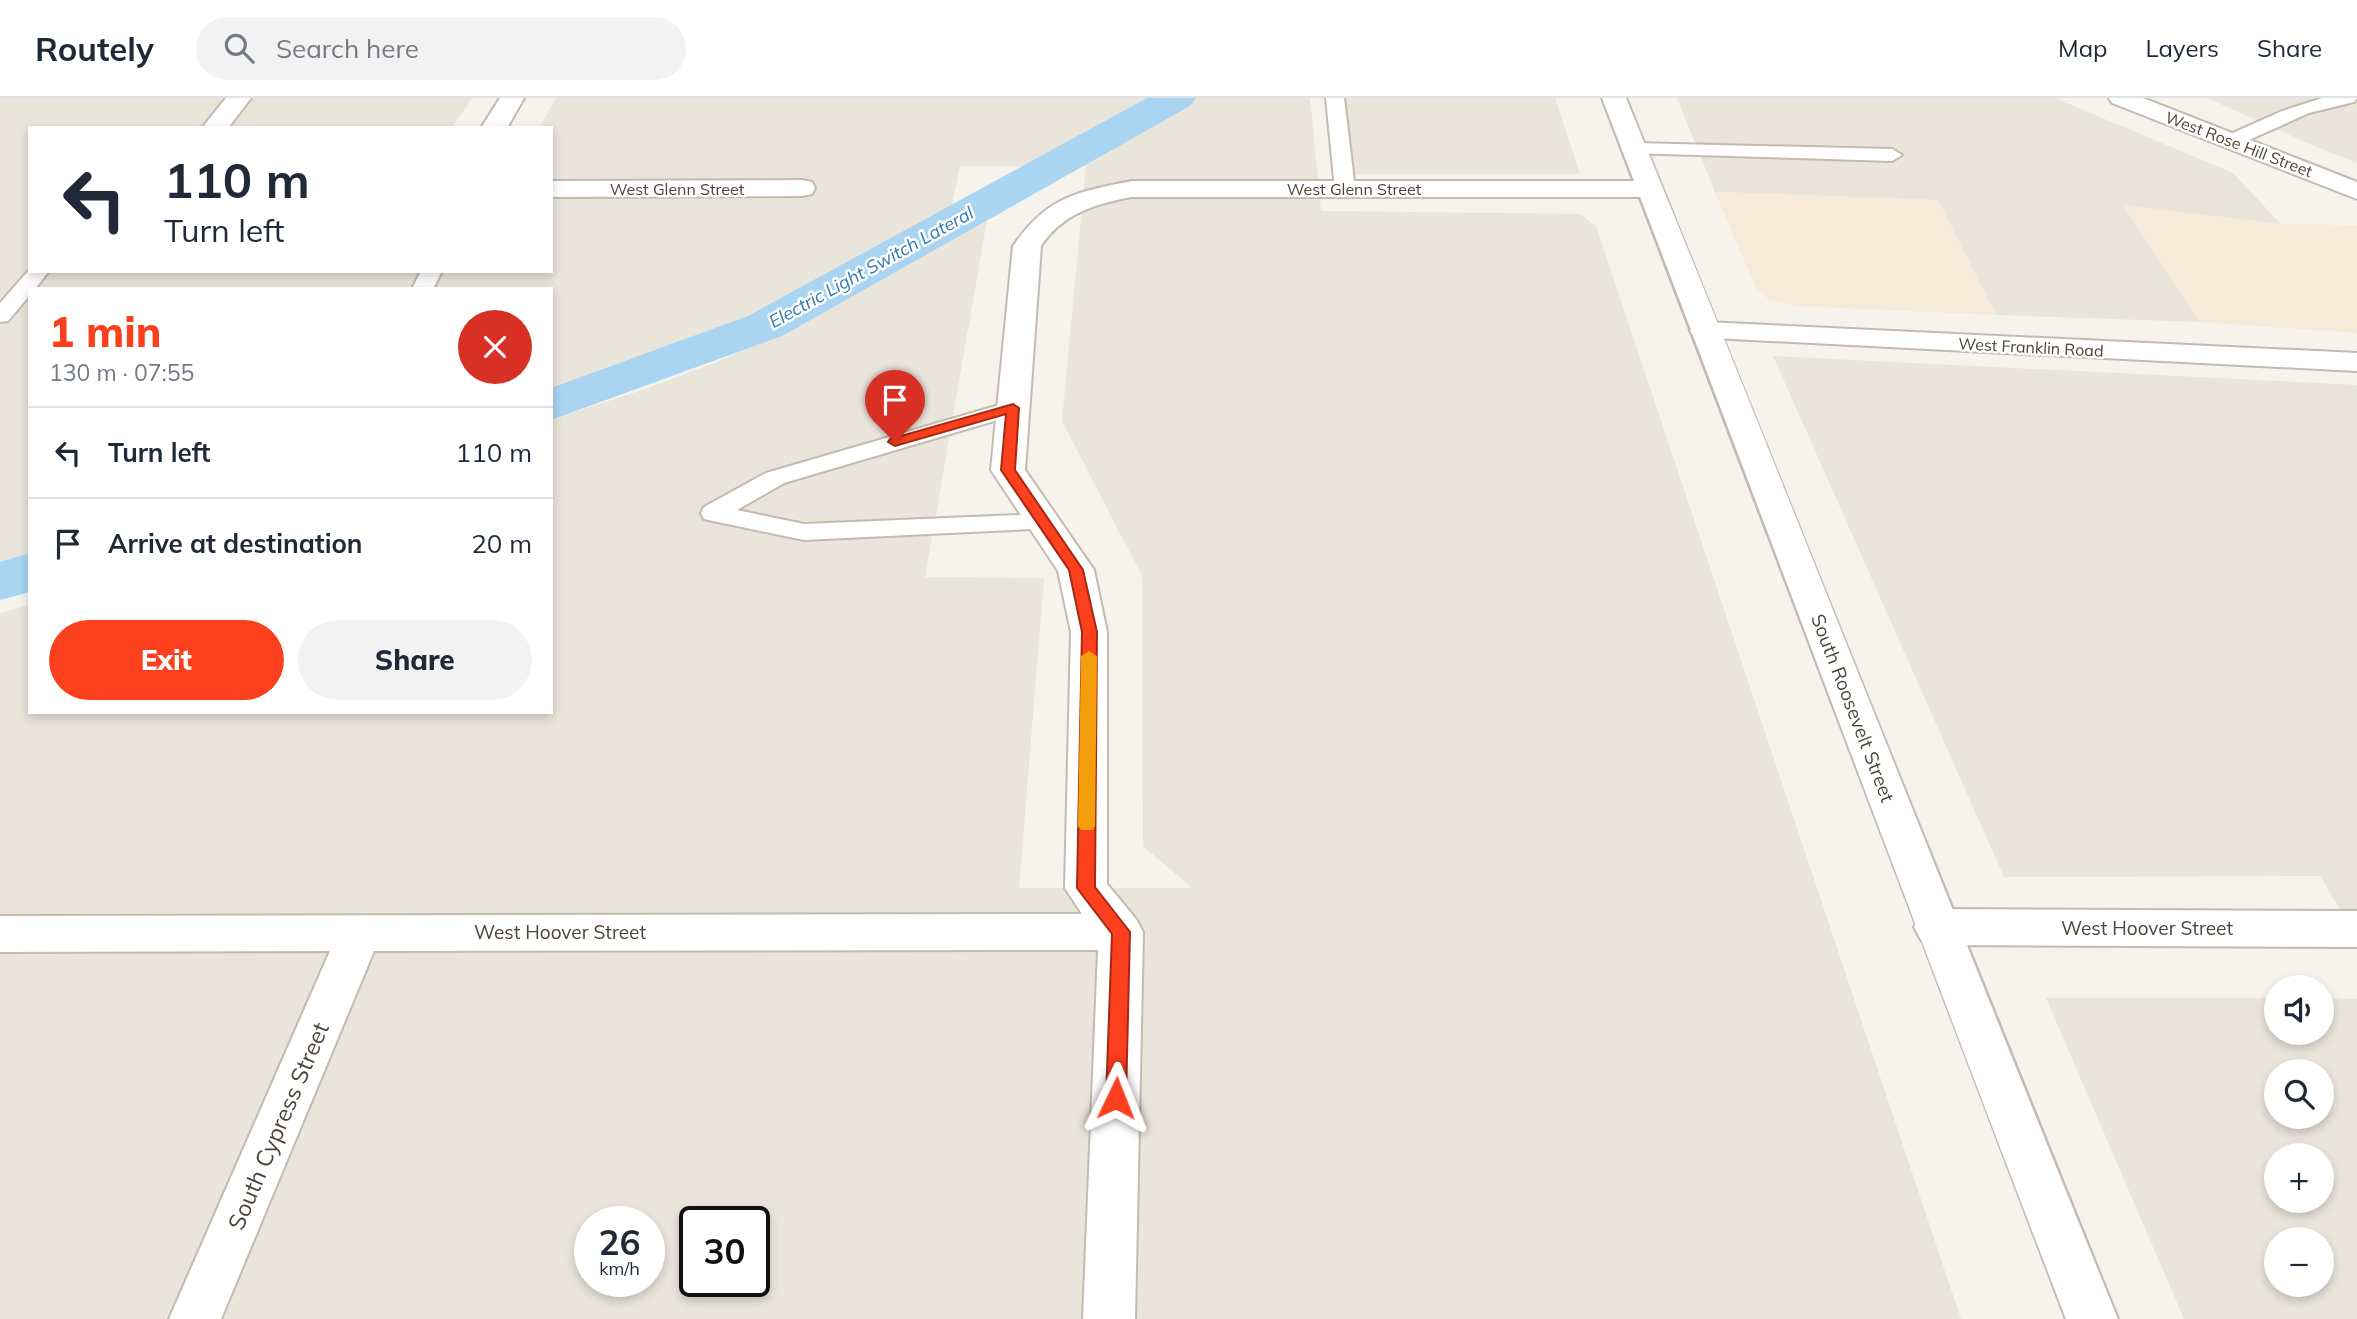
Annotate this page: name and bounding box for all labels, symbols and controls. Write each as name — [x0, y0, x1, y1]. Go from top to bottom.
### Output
search box — [196, 17, 686, 80]
text: Routely — [35, 28, 154, 69]
icon: search — [220, 29, 258, 67]
text: Search here — [276, 32, 419, 65]
text: Map — [2058, 33, 2107, 63]
text: Layers — [2145, 33, 2219, 63]
text: Share — [2257, 33, 2322, 63]
street label: West Rose Hill Street — [2163, 107, 2316, 181]
text: 110 m — [164, 149, 310, 210]
icon: left — [49, 154, 140, 245]
street label: West Glenn Street — [610, 179, 745, 199]
street label: West Glenn Street — [1287, 179, 1422, 199]
water label: Electric Light Switch Lateral — [765, 201, 978, 333]
text: Turn left — [164, 210, 284, 250]
text: 1 min — [49, 305, 162, 358]
button: close — [458, 310, 532, 384]
street label: West Franklin Road — [1958, 333, 2104, 361]
text: 130 m · 07:55 — [49, 358, 194, 387]
pin — [865, 370, 925, 442]
icon: arrive — [876, 381, 914, 419]
icon: left — [49, 434, 87, 472]
text: Turn left — [108, 436, 210, 469]
text: 110 m — [456, 436, 532, 469]
icon: arrive — [49, 525, 87, 563]
text: Arrive at destination — [108, 527, 363, 560]
text: 20 m — [471, 527, 532, 560]
street label: South Roosevelt Street — [1806, 611, 1900, 806]
button: Exit — [49, 620, 284, 700]
button: Share — [298, 620, 532, 700]
street label: West Hoover Street — [2061, 916, 2233, 940]
street label: West Hoover Street — [474, 920, 646, 944]
map controls — [2264, 975, 2334, 1297]
button: sound — [2264, 975, 2334, 1045]
street label: South Cypress Street — [221, 1018, 335, 1234]
button: search — [2264, 1059, 2334, 1129]
position arrow — [1079, 1061, 1153, 1135]
button: + — [2264, 1143, 2334, 1213]
speed limit sign: 30 — [679, 1206, 770, 1297]
text: 26 — [598, 1220, 641, 1264]
button: − — [2264, 1227, 2334, 1297]
text: km/h — [599, 1257, 640, 1280]

